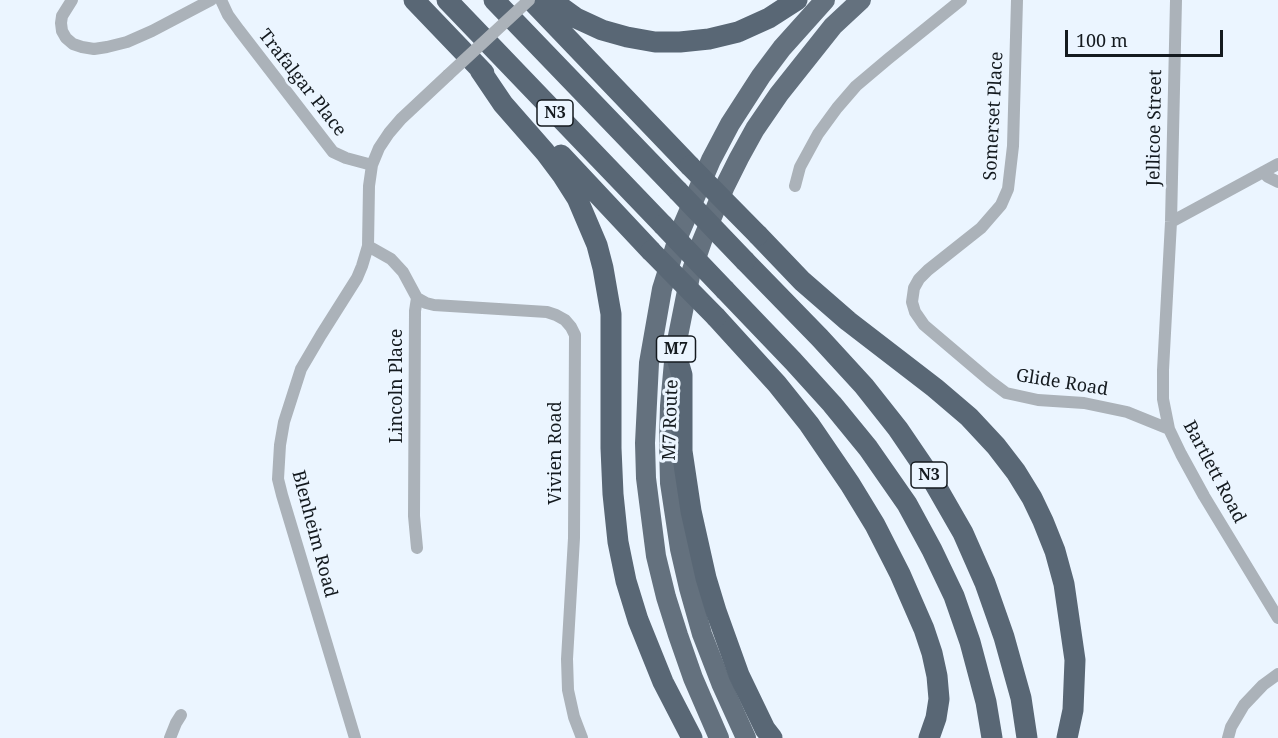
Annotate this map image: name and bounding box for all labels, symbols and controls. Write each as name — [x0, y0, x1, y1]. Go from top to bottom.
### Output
scale bar — [1068, 18, 1226, 56]
street label: Trafalgar Place — [254, 25, 350, 141]
text: 100 m — [1076, 28, 1128, 52]
street label: Somerset Place — [980, 51, 1008, 181]
street label: Jellicoe Street — [1143, 69, 1167, 187]
road number: N3 — [537, 100, 573, 126]
street label: Lincoln Place — [386, 329, 408, 443]
road number: M7 — [656, 336, 696, 362]
street label: Glide Road — [1014, 365, 1110, 401]
street label: M7 Route — [659, 379, 683, 461]
street label: Vivien Road — [545, 401, 567, 505]
street label: Bartlett Road — [1178, 417, 1250, 527]
road number: N3 — [911, 462, 947, 488]
street label: Blenheim Road — [287, 468, 341, 600]

